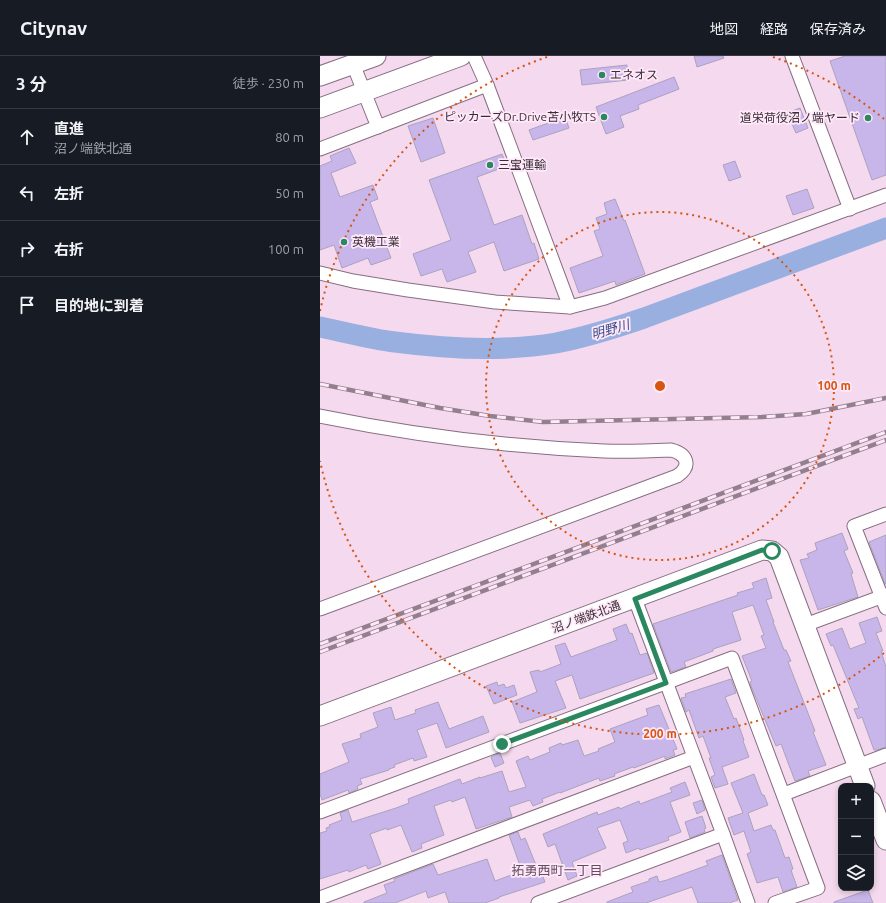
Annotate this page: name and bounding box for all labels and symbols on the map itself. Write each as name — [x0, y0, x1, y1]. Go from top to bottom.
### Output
place label: エネオス — [610, 68, 658, 81]
marker: エネオス — [597, 70, 607, 80]
place label: ピッカーズDr.Drive苫小牧TS — [444, 110, 596, 123]
place label: 道栄荷役沼ノ端ヤード — [740, 111, 860, 124]
marker: ピッカーズDr.Drive苫小牧TS — [599, 112, 609, 122]
marker: 道栄荷役沼ノ端ヤード — [863, 113, 873, 123]
place label: 三宝運輸 — [498, 158, 546, 171]
marker: 三宝運輸 — [485, 160, 495, 170]
place label: 英機工業 — [352, 235, 400, 248]
marker: 英機工業 — [339, 237, 349, 247]
water label: 明野川 — [589, 316, 633, 341]
centre of rings — [653, 379, 667, 393]
text: 100 m — [817, 379, 851, 392]
route start — [763, 542, 781, 560]
street label: 沼ノ端鉄北通 — [550, 598, 622, 635]
text: 200 m — [643, 727, 677, 740]
route end — [493, 735, 511, 753]
district label: 拓勇西町一丁目 — [511, 863, 603, 877]

